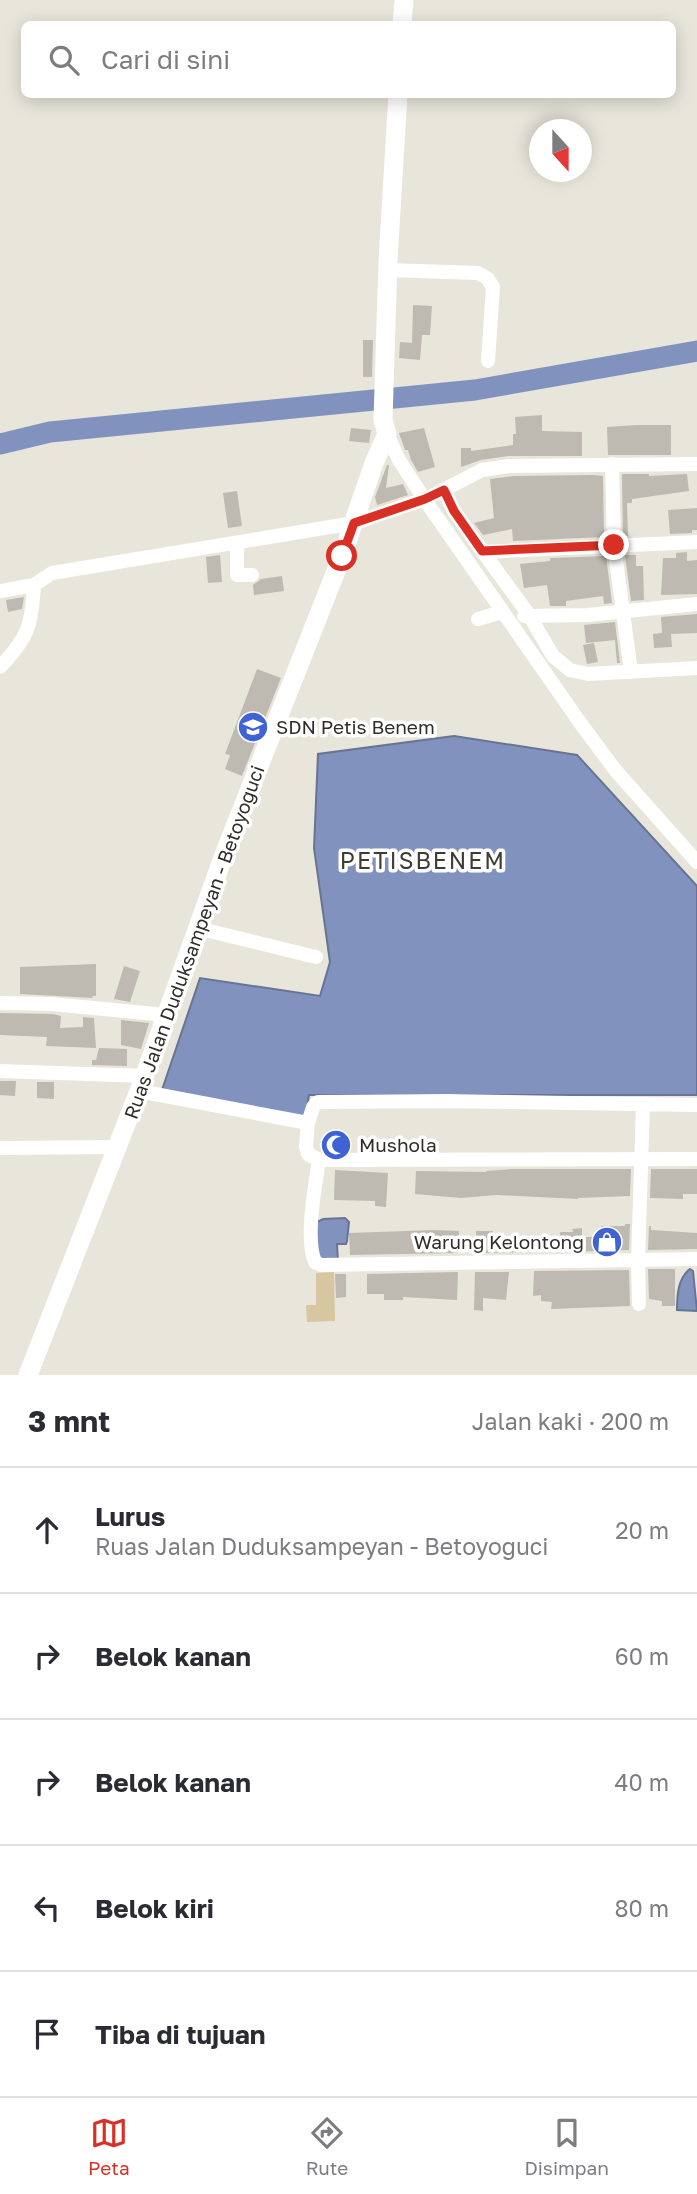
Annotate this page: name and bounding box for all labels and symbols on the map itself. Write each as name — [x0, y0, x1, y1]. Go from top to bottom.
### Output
north arrow — [529, 119, 592, 182]
route end — [598, 529, 629, 560]
route start — [326, 540, 357, 571]
school or university icon: SDN Petis Benem — [236, 710, 270, 744]
place label: SDN Petis Benem — [276, 715, 435, 738]
street label: Ruas Jalan Duduksampeyan - Betoyoguci — [119, 762, 268, 1122]
district label: PETISBENEM — [340, 846, 506, 874]
mosque icon: Mushola — [319, 1128, 353, 1162]
place label: Mushola — [359, 1133, 437, 1156]
shop icon: Warung Kelontong — [590, 1225, 624, 1259]
place label: Warung Kelontong — [414, 1230, 584, 1253]

